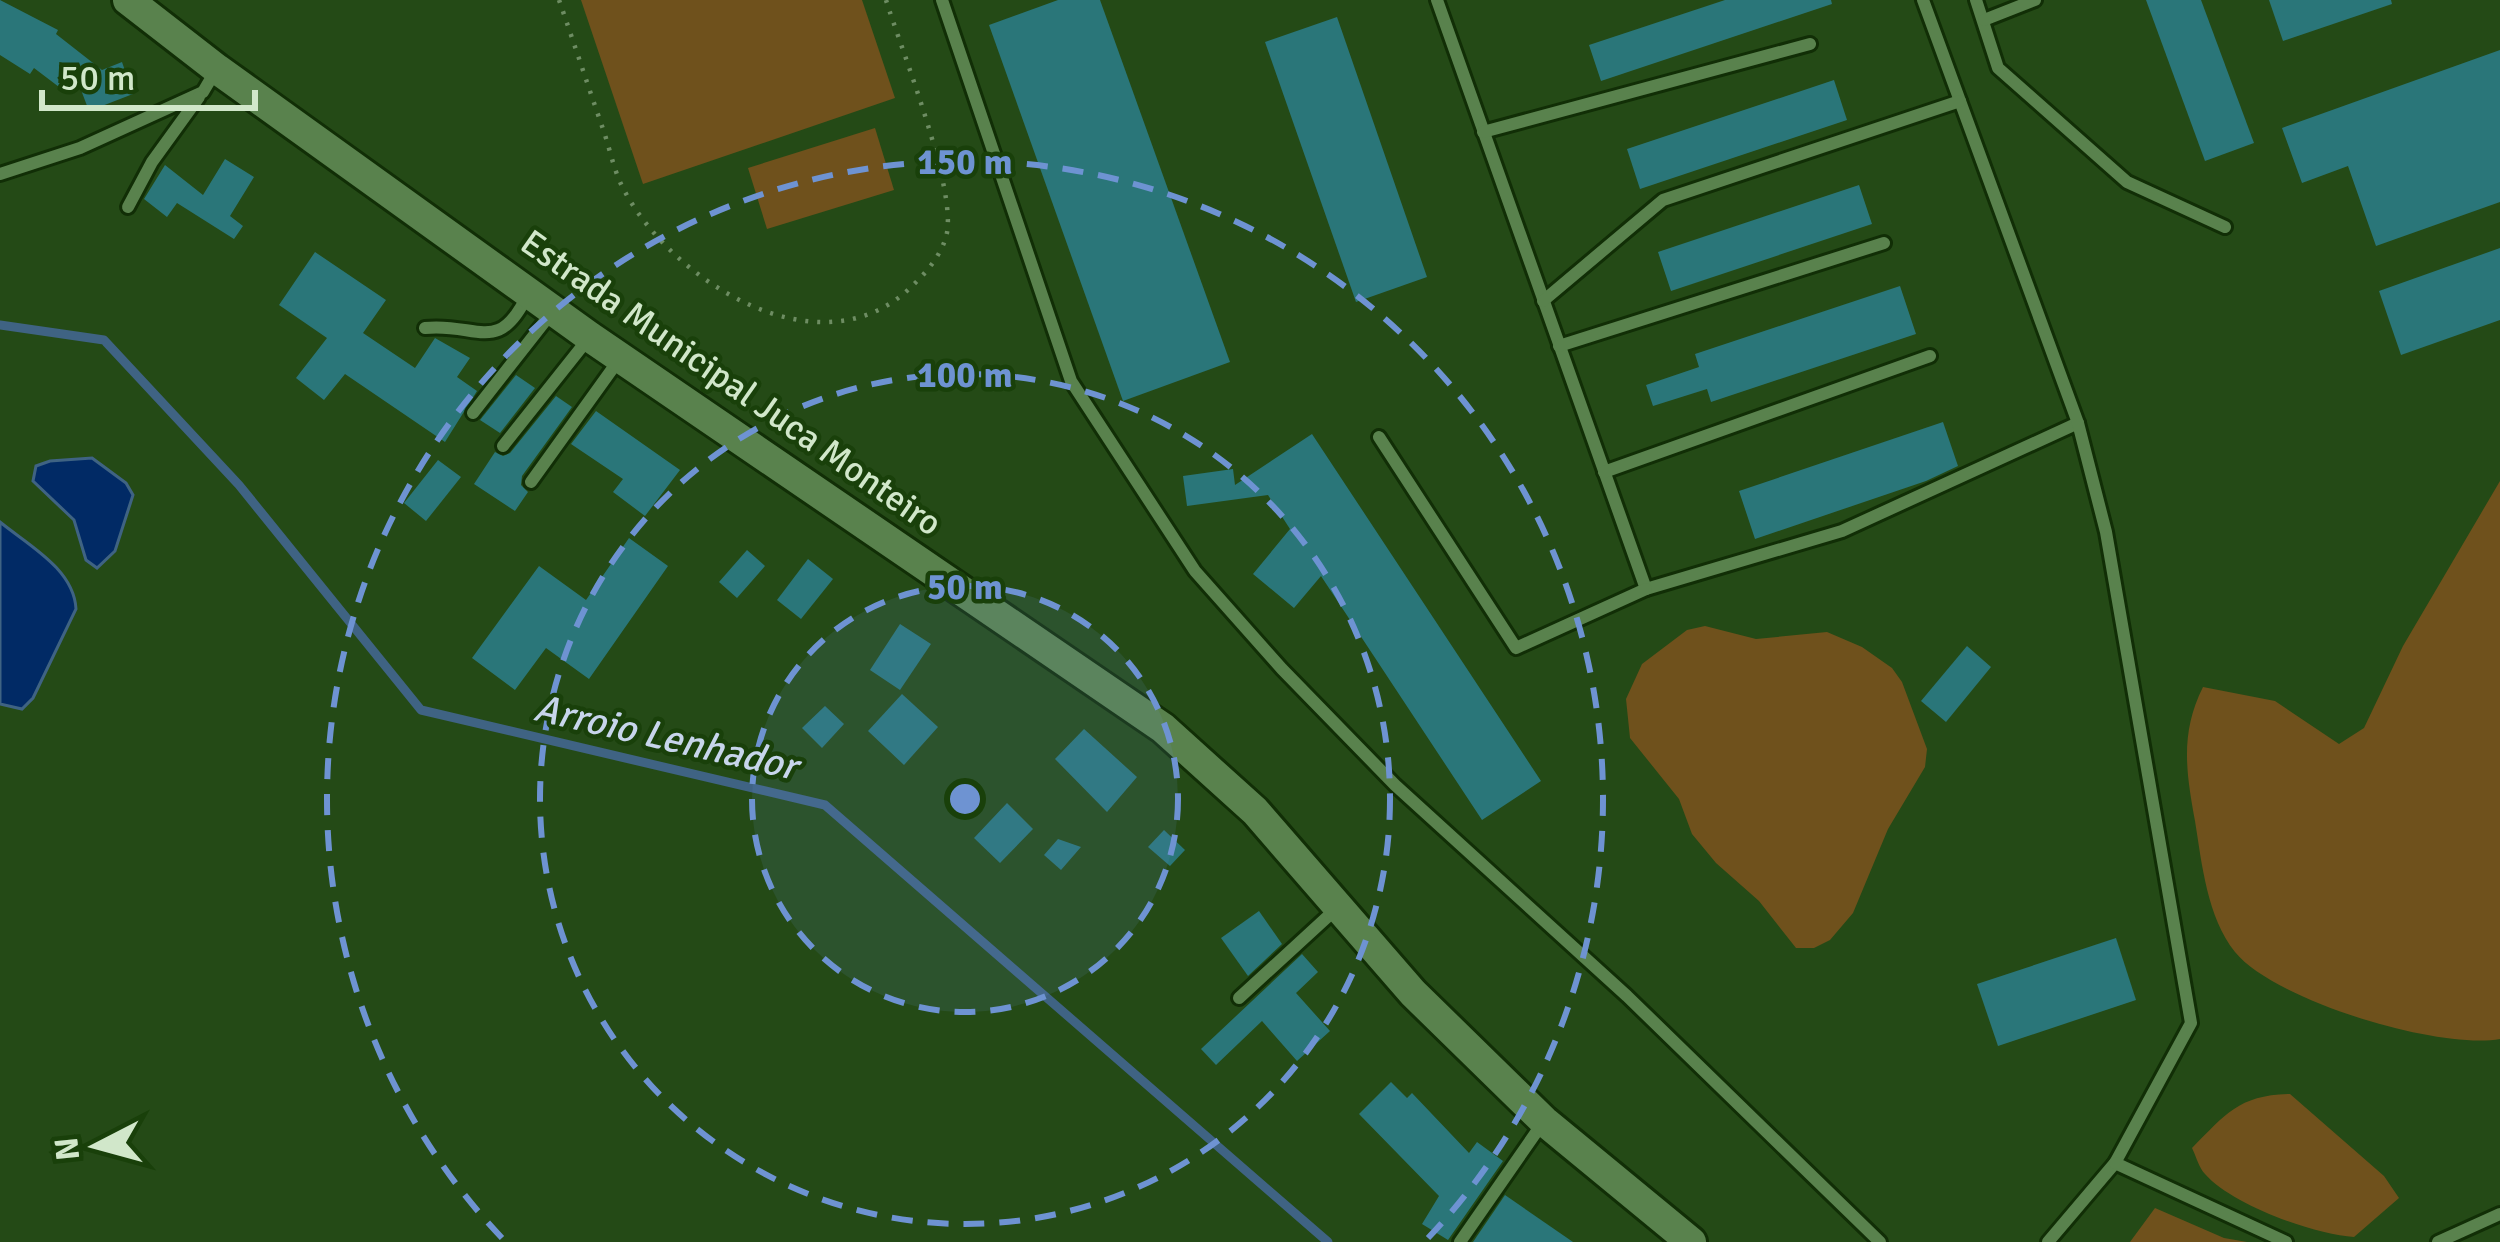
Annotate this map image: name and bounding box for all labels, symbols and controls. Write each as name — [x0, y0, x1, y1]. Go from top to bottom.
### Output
scale bar — [42, 36, 255, 110]
text: 50 m — [60, 56, 136, 101]
text: 150 m — [917, 140, 1013, 185]
street label: Estrada Municipal Juca Monteiro — [512, 220, 950, 546]
text: 100 m — [917, 353, 1013, 398]
text: 50 m — [927, 565, 1003, 610]
water label: Arroio Lenhador — [530, 683, 806, 792]
centre of rings — [944, 778, 986, 820]
north arrow — [36, 1086, 156, 1206]
text: N — [46, 1135, 89, 1163]

